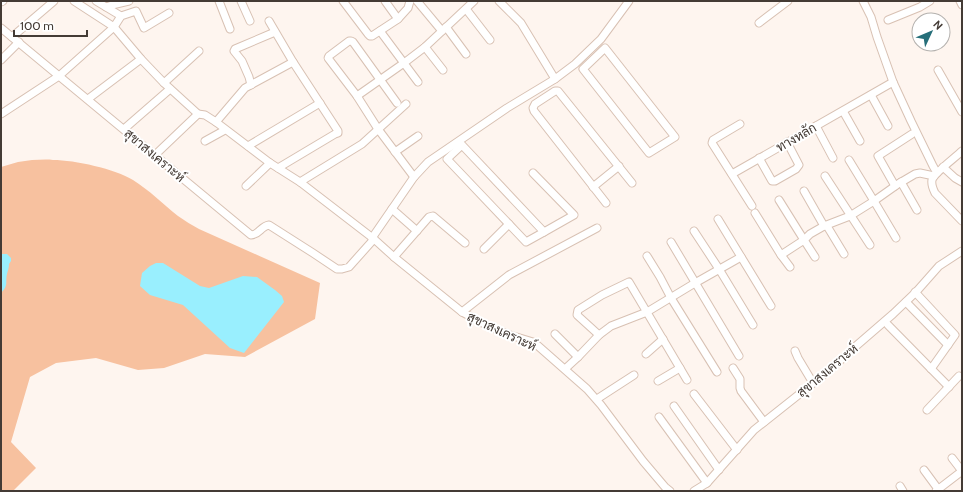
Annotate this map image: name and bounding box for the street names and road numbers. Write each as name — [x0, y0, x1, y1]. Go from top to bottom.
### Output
street label: ทางหลัก — [773, 119, 819, 155]
street label: สุขาสงเคราะห์ — [120, 124, 189, 187]
street label: สุขาสงเคราะห์ — [464, 307, 540, 356]
street label: สุขาสงเคราะห์ — [793, 339, 862, 402]

